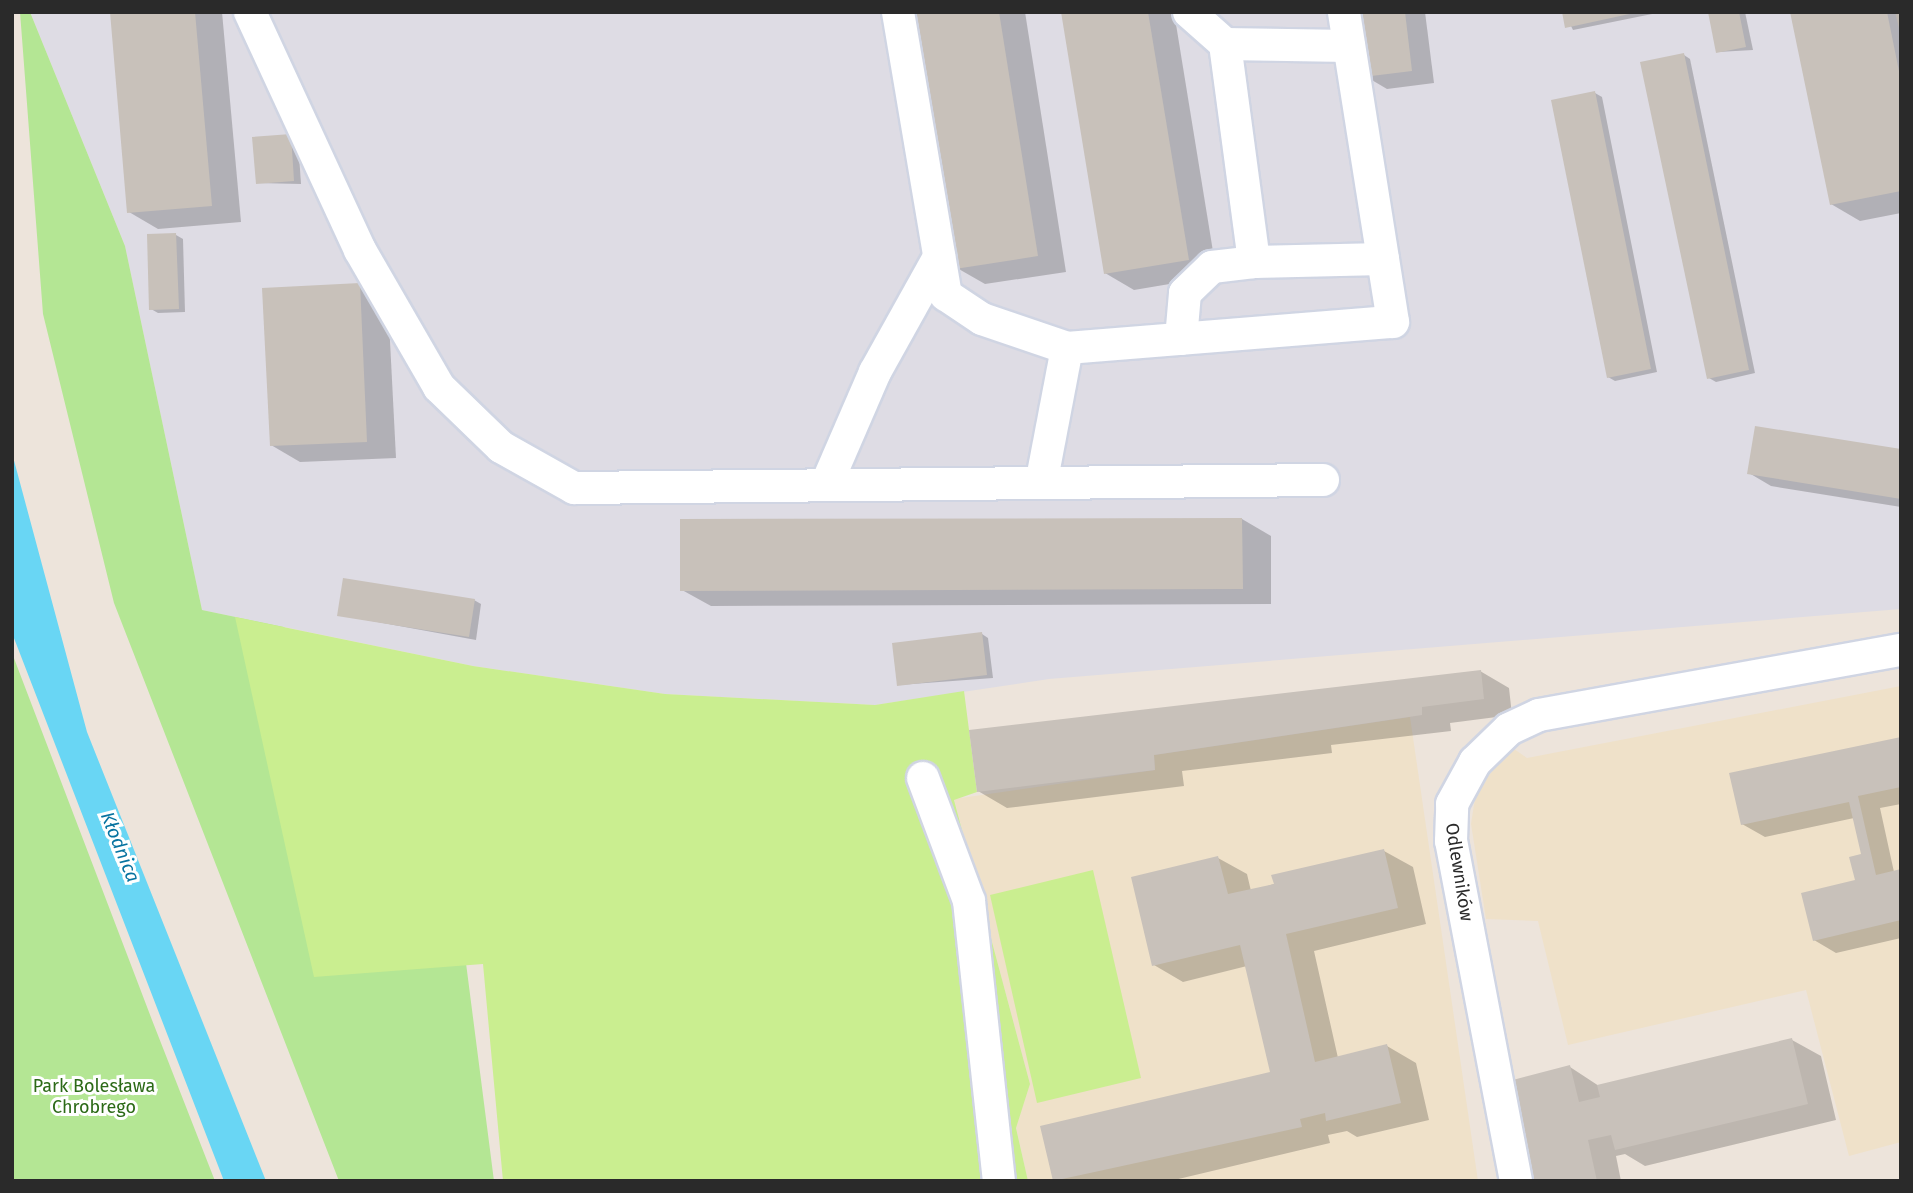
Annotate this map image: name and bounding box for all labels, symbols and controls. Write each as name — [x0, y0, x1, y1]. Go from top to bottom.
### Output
water label: Kłodnica — [96, 808, 144, 886]
street label: Odlewników — [1441, 821, 1477, 923]
park label: Park Bolesława Chrobrego — [33, 1076, 155, 1118]

